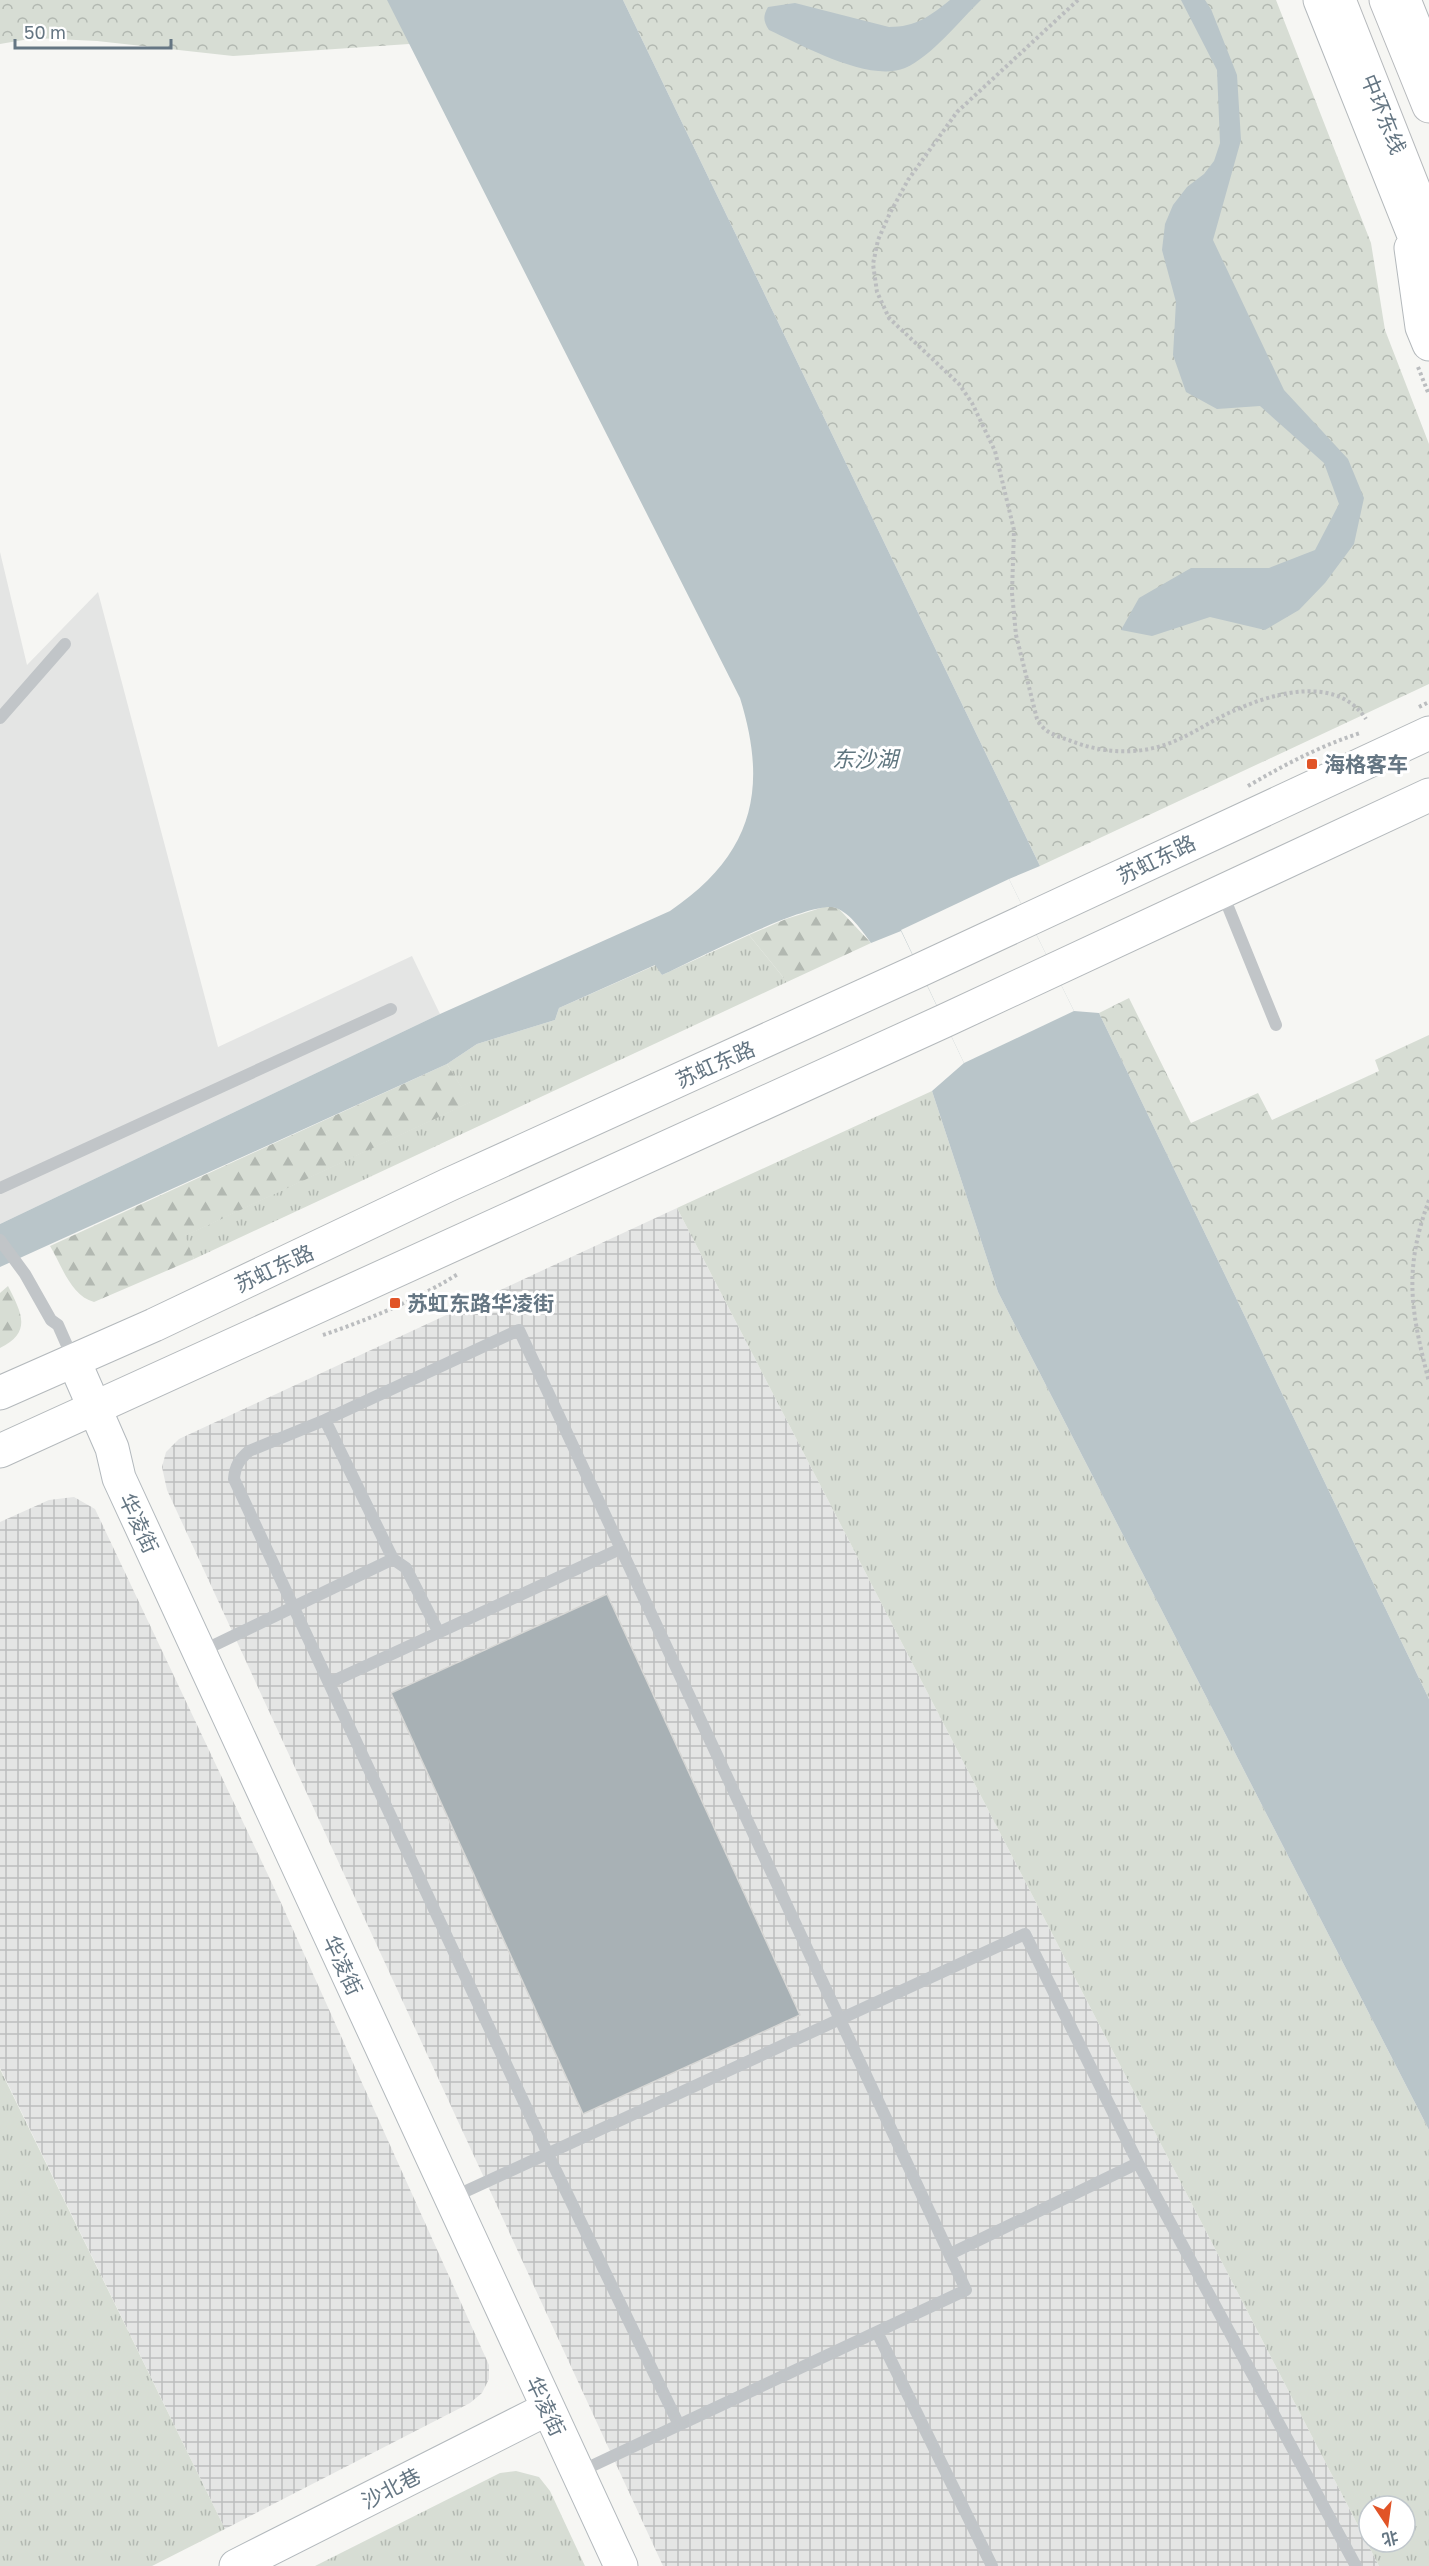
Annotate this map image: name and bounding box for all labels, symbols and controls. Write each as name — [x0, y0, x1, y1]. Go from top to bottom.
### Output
scale bar — [15, 12, 171, 50]
text: 50 m — [24, 21, 66, 43]
street label: 中环东线 — [1356, 70, 1412, 158]
water label: 东沙湖 — [832, 745, 901, 772]
place label: 海格客车 — [1324, 751, 1408, 777]
marker: 海格客车 — [1305, 757, 1319, 771]
street label: 苏虹东路 — [1113, 829, 1199, 889]
street label: 苏虹东路 — [671, 1035, 759, 1093]
street label: 苏虹东路 — [230, 1238, 318, 1298]
place label: 苏虹东路华凌街 — [407, 1290, 554, 1316]
marker: 苏虹东路华凌街 — [388, 1296, 402, 1310]
street label: 华凌街 — [114, 1489, 164, 1557]
street label: 华凌街 — [318, 1931, 368, 1999]
street label: 华凌街 — [521, 2372, 571, 2440]
street label: 沙北巷 — [357, 2462, 425, 2514]
north arrow — [1357, 2494, 1417, 2554]
text: 北 — [1380, 2527, 1400, 2550]

